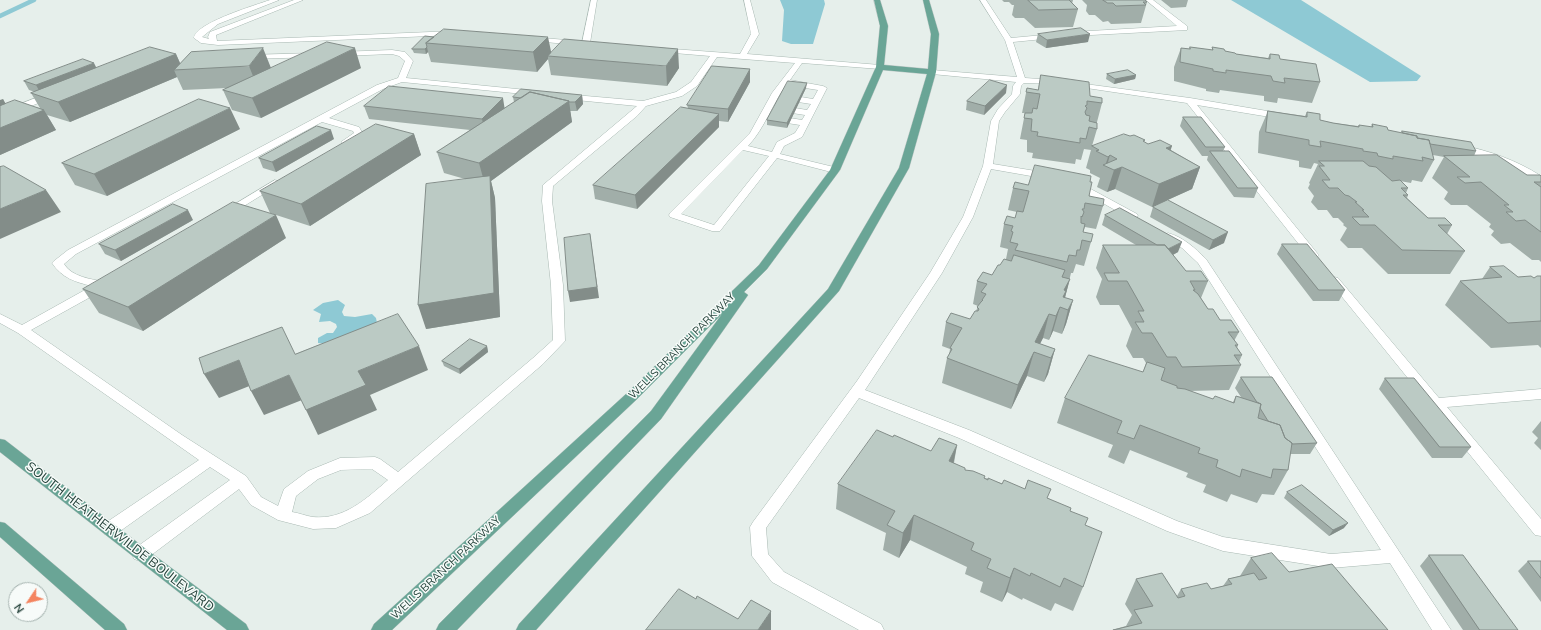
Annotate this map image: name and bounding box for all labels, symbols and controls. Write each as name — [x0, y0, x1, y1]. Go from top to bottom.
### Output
street label: WELLS BRANCH PARKWAY — [626, 290, 738, 402]
street label: SOUTH HEATHERWILDE BOULEVARD — [23, 459, 217, 615]
street label: WELLS BRANCH PARKWAY — [389, 514, 503, 622]
north arrow — [8, 582, 48, 622]
text: N — [11, 601, 27, 616]

